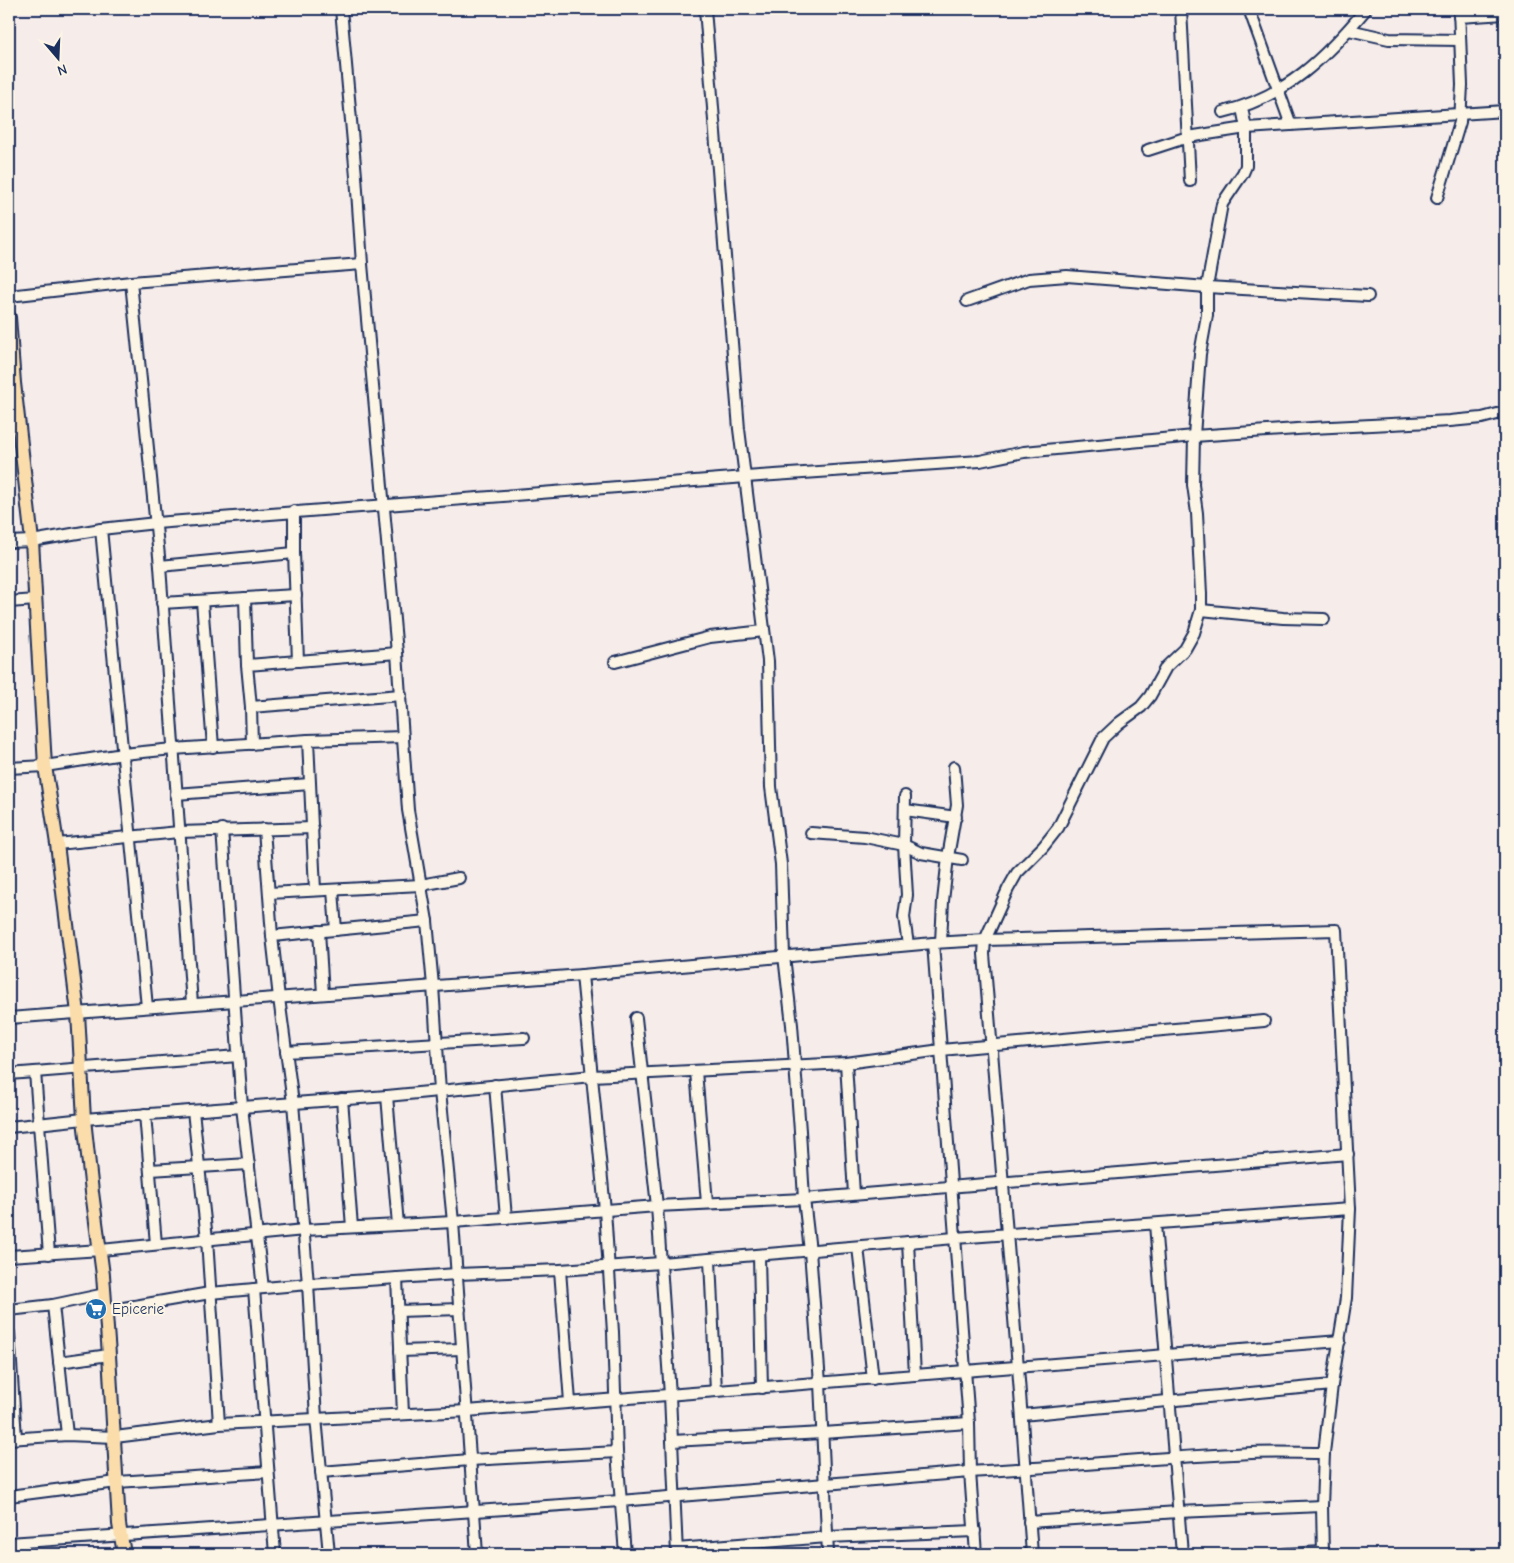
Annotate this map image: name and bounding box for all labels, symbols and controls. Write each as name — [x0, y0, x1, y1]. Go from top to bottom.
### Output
north arrow — [32, 32, 82, 82]
text: N — [55, 60, 69, 79]
supermarket icon: Epicerie — [84, 1297, 108, 1321]
place label: Epicerie — [112, 1300, 165, 1318]

